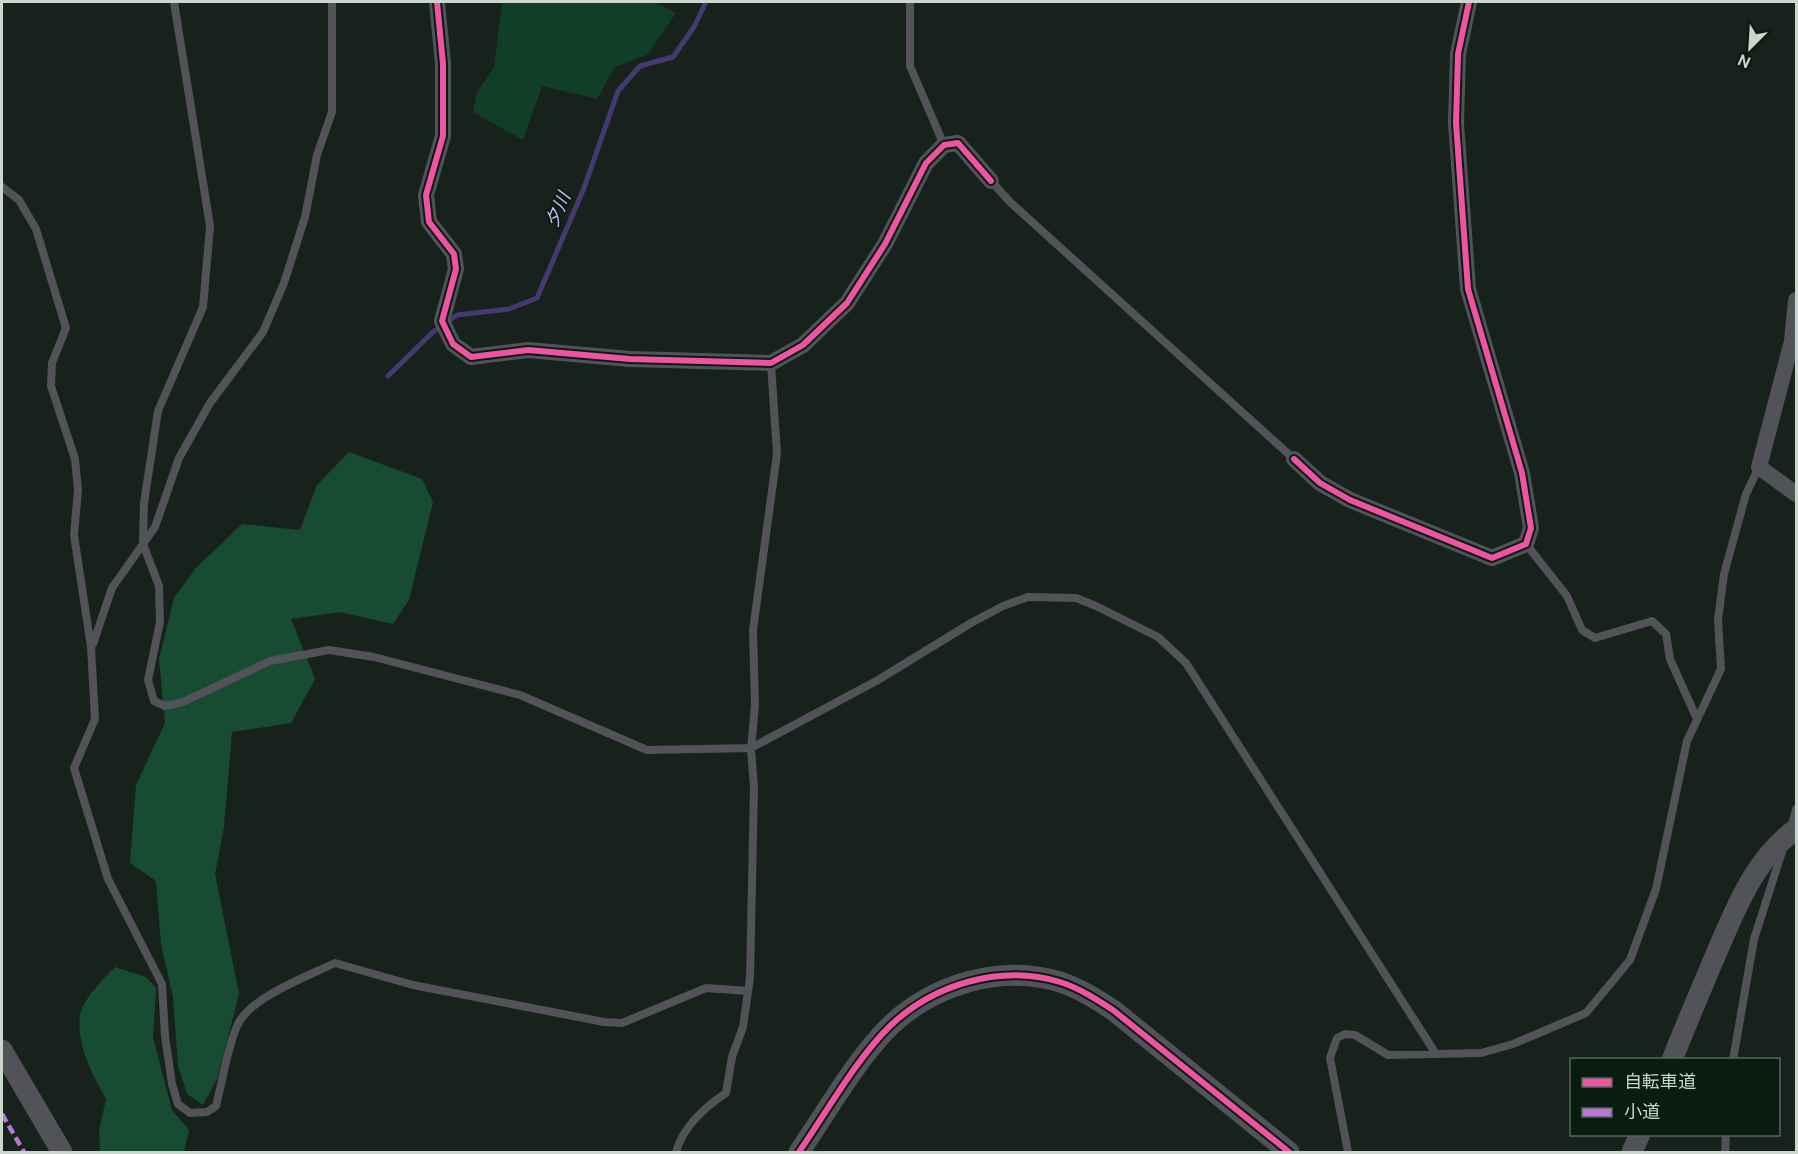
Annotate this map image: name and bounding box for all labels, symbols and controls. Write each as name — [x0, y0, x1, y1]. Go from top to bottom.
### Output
north arrow — [1720, 18, 1780, 78]
text: N — [1735, 49, 1754, 73]
water label: 夕川 — [540, 187, 577, 231]
legend — [1570, 1058, 1780, 1136]
text: 自転車道 — [1624, 1070, 1696, 1094]
text: 小道 — [1624, 1100, 1660, 1124]

